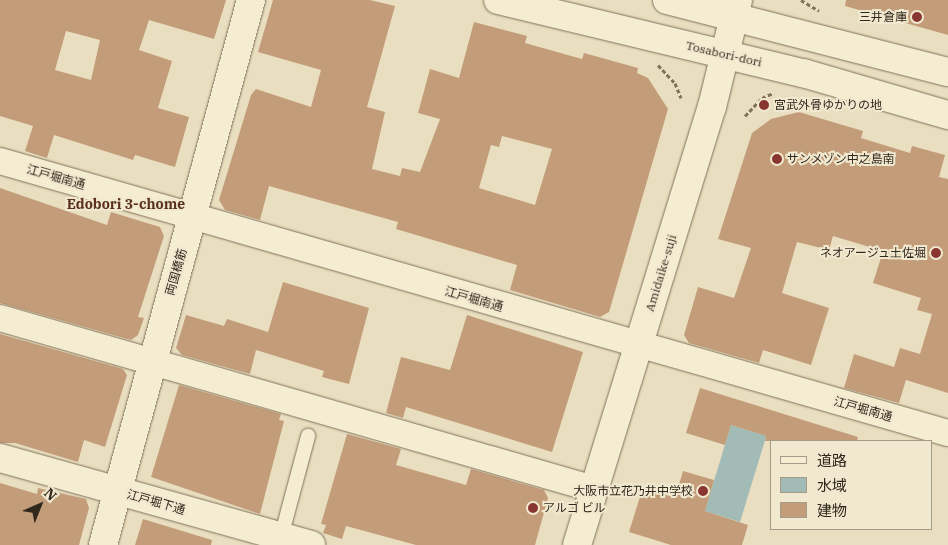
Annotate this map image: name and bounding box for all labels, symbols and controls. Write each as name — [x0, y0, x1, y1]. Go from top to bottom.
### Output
place label: 三井倉庫 — [859, 10, 907, 24]
marker: 三井倉庫 — [911, 11, 923, 23]
street label: Tosabori-dori — [685, 38, 763, 70]
place label: 宮武外骨ゆかりの地 — [774, 98, 882, 112]
marker: 宮武外骨ゆかりの地 — [758, 99, 770, 111]
place label: サンメゾン中之島南 — [787, 152, 895, 166]
marker: サンメゾン中之島南 — [771, 153, 783, 165]
street label: 江戸堀南通 — [25, 162, 87, 192]
district label: Edobori 3-chome — [67, 196, 185, 212]
street label: Amidaike-suji — [642, 233, 680, 313]
place label: ネオアージュ土佐堀 — [819, 246, 926, 260]
street label: 両国橋筋 — [162, 247, 190, 297]
marker: ネオアージュ土佐堀 — [930, 247, 942, 259]
street label: 江戸堀南通 — [443, 284, 505, 314]
street label: 江戸堀南通 — [832, 394, 894, 424]
legend — [770, 440, 933, 530]
text: 道路 — [817, 451, 847, 470]
text: 水域 — [817, 476, 847, 495]
north arrow — [15, 480, 65, 530]
text: N — [40, 484, 61, 505]
place label: 大阪市立花乃井中学校 — [573, 484, 693, 498]
marker: 大阪市立花乃井中学校 — [697, 485, 709, 497]
street label: 江戸堀下通 — [125, 487, 187, 517]
place label: アルゴ ビル — [543, 501, 606, 515]
text: 建物 — [817, 501, 847, 520]
marker: アルゴ ビル — [527, 502, 539, 514]

